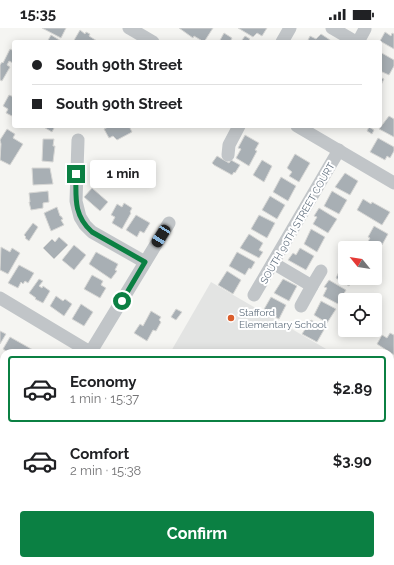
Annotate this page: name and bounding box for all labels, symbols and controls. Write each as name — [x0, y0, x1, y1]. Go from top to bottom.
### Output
text: 15:35 — [20, 5, 56, 23]
text: South 90th Street — [56, 56, 183, 74]
text: South 90th Street — [56, 95, 183, 113]
callout: 1 min — [90, 160, 156, 188]
street label: SOUTH 90TH STREET COURT — [258, 161, 337, 286]
route end — [67, 165, 85, 183]
text: 1 min — [107, 166, 139, 181]
car — [150, 223, 172, 249]
north arrow — [338, 241, 382, 285]
map controls — [338, 241, 382, 337]
route start — [113, 292, 131, 310]
button: locate — [338, 293, 382, 337]
place label: Stafford Elementary School — [239, 307, 327, 330]
marker: Stafford Elementary School — [226, 313, 236, 323]
icon: car — [22, 371, 58, 407]
text: Economy — [70, 373, 137, 391]
text: $2.89 — [333, 380, 372, 398]
text: 1 min · 15:37 — [70, 391, 139, 406]
icon: car — [22, 443, 58, 479]
text: Comfort — [70, 445, 129, 463]
text: $3.90 — [333, 452, 372, 470]
text: 2 min · 15:38 — [70, 463, 141, 478]
button: Confirm — [20, 511, 374, 557]

